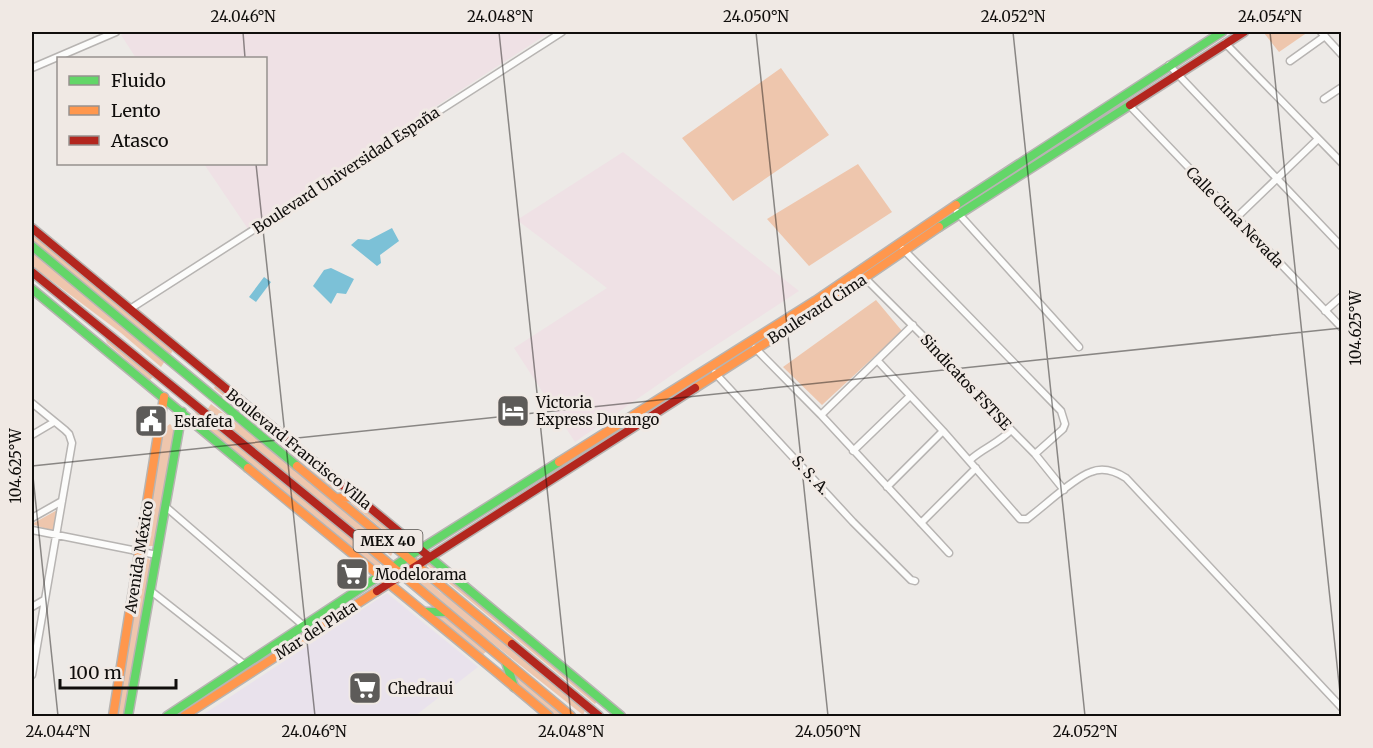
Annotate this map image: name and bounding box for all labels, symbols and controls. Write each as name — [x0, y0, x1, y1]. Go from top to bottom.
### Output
text: 24.046°N — [210, 7, 276, 26]
text: 24.048°N — [467, 7, 533, 26]
text: 24.050°N — [723, 7, 789, 26]
text: 24.052°N — [981, 7, 1046, 26]
text: 24.054°N — [1238, 7, 1302, 26]
legend — [57, 57, 267, 165]
text: Fluido — [111, 69, 166, 92]
text: Lento — [111, 99, 161, 122]
street label: Boulevard Universidad España — [249, 102, 443, 238]
text: Atasco — [110, 129, 169, 152]
street label: Calle Cima Nevada — [1182, 163, 1288, 271]
street label: Boulevard Cima — [764, 270, 870, 348]
text: 104.625°W — [1346, 290, 1365, 365]
street label: Sindicatos FSTSE — [917, 330, 1016, 434]
street label: Boulevard Francisco Villa — [223, 385, 375, 513]
hotel icon: Victoria Express Durango — [495, 393, 531, 429]
place label: Victoria Express Durango — [535, 393, 660, 429]
public building icon: Estafeta — [133, 403, 169, 439]
place label: Estafeta — [174, 412, 232, 431]
text: 104.625°W — [6, 428, 25, 503]
street label: S. S. A. — [788, 451, 834, 499]
street label: Avenida México — [121, 499, 157, 616]
road number: MEX 40 — [354, 530, 422, 552]
supermarket icon: Modelorama — [334, 556, 370, 592]
place label: Modelorama — [375, 565, 467, 584]
street label: Mar del Plata — [271, 596, 361, 664]
scale bar — [60, 652, 176, 690]
text: 100 m — [69, 661, 122, 684]
supermarket icon: Chedraui — [347, 670, 383, 706]
place label: Chedraui — [388, 679, 454, 698]
text: 24.044°N — [26, 722, 91, 741]
text: 24.046°N — [281, 722, 347, 741]
text: 24.048°N — [538, 722, 604, 741]
text: 24.050°N — [795, 722, 861, 741]
text: 24.052°N — [1053, 722, 1118, 741]

